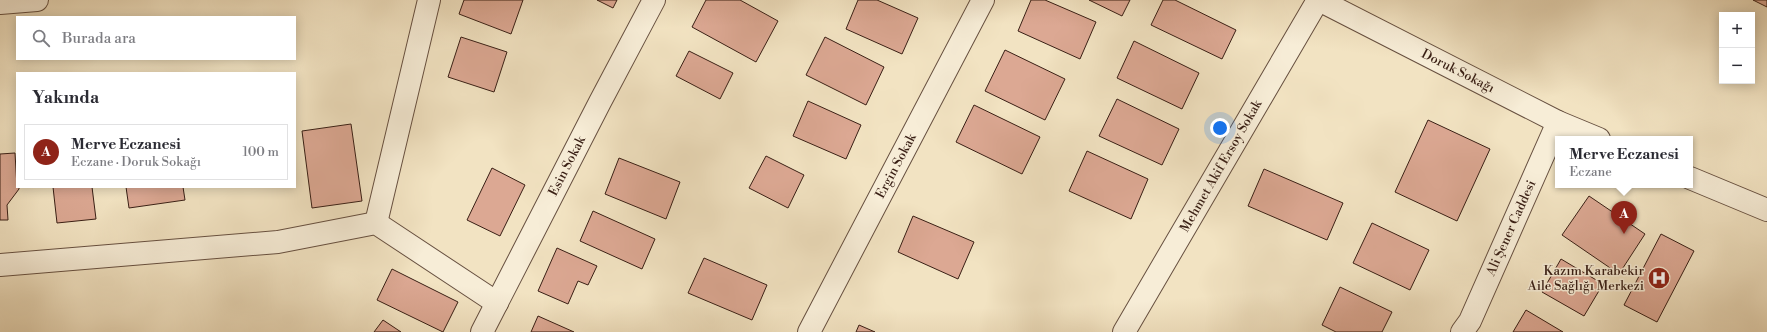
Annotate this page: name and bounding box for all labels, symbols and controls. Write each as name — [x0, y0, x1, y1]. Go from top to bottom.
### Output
map controls — [1719, 12, 1755, 84]
button: + — [1719, 12, 1755, 48]
search box — [16, 16, 296, 60]
icon: search — [30, 27, 52, 49]
text: Burada ara — [62, 29, 136, 48]
street label: Doruk Sokağı — [1419, 46, 1497, 96]
button: − — [1719, 48, 1755, 84]
text: Yakında — [32, 87, 99, 109]
street label: Mehmet Akif Ersoy Sokak — [1177, 96, 1266, 235]
your location — [1210, 118, 1230, 138]
street label: Ergin Sokak — [872, 130, 920, 201]
street label: Esin Sokak — [545, 132, 589, 198]
text: Merve Eczanesi — [71, 135, 181, 154]
popup — [1555, 136, 1693, 188]
text: A — [41, 144, 51, 160]
text: 100 m — [243, 144, 279, 160]
text: Merve Eczanesi — [1569, 145, 1679, 164]
text: Eczane · Doruk Sokağı — [71, 154, 201, 170]
text: Eczane — [1569, 164, 1612, 180]
street label: Ali Şener Caddesi — [1482, 178, 1539, 279]
pin: A — [1611, 201, 1637, 234]
place label: Kazım Karabekir Aile Sağlığı Merkezi — [1527, 263, 1644, 294]
hospital icon: Kazım Karabekir Aile Sağlığı Merkezi — [1646, 265, 1672, 291]

